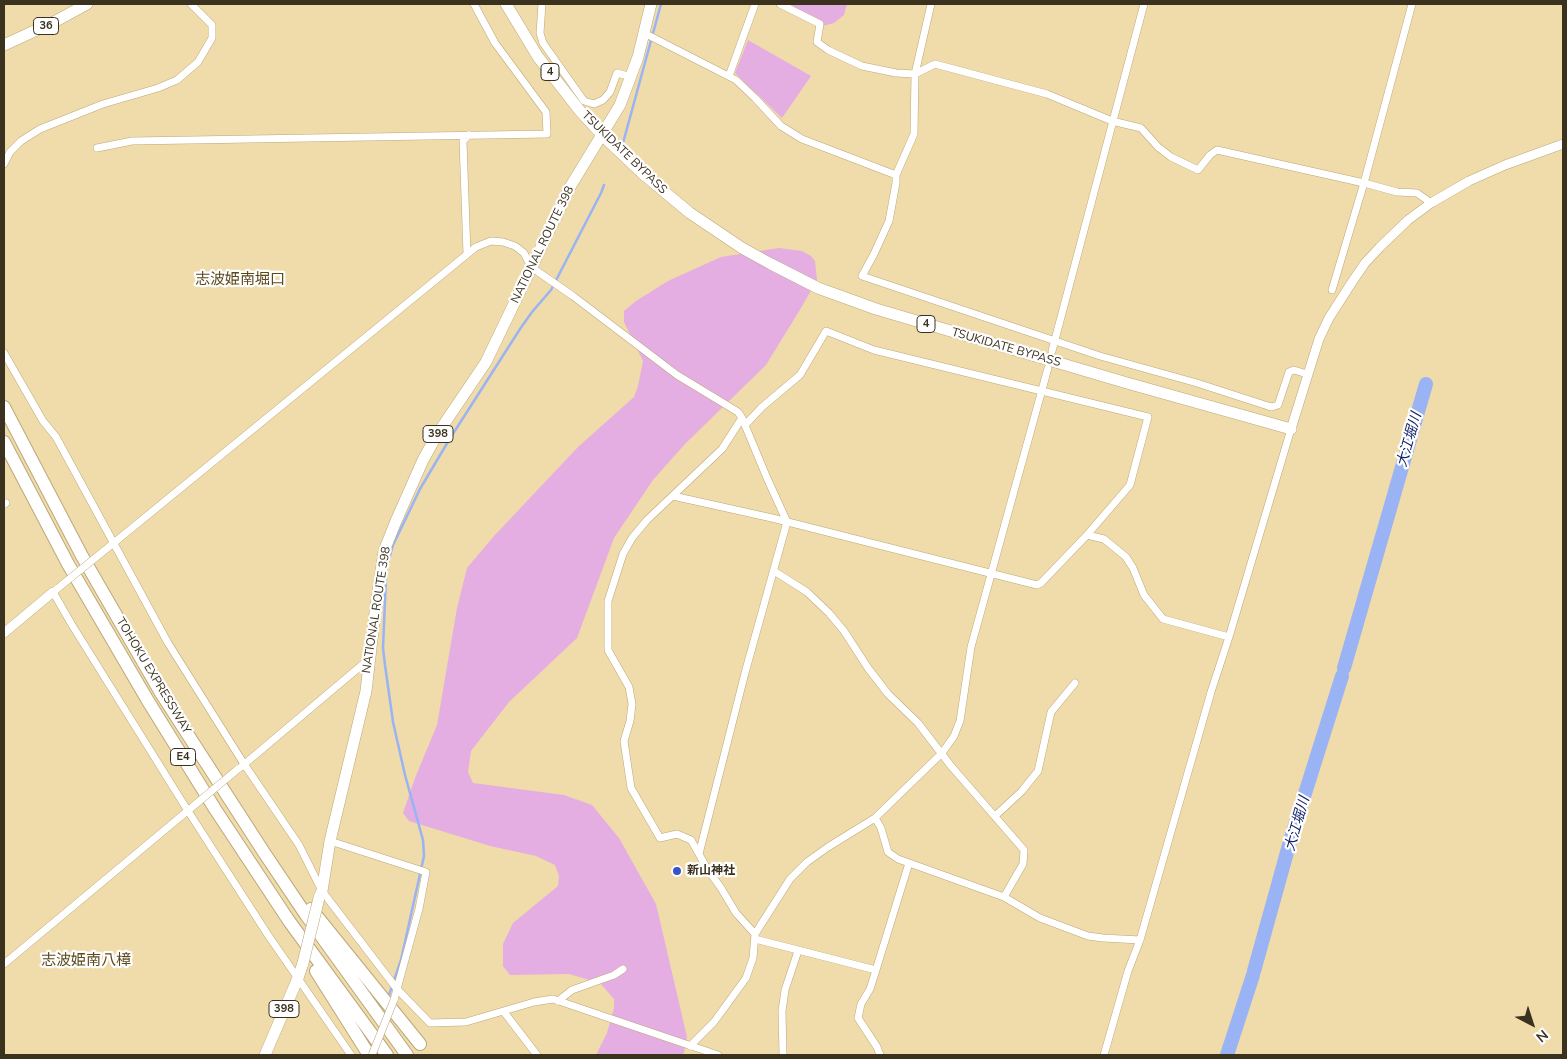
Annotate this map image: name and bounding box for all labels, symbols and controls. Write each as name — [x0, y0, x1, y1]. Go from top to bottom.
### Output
road number: 36 — [34, 18, 58, 34]
road number: 4 — [541, 64, 559, 80]
street label: TSUKIDATE BYPASS — [578, 109, 670, 197]
street label: NATIONAL ROUTE 398 — [508, 184, 578, 306]
district label: 志波姫南堀口 — [195, 271, 285, 289]
road number: 4 — [917, 316, 935, 332]
street label: TSUKIDATE BYPASS — [950, 326, 1062, 370]
water label: 大江堀川 — [1394, 411, 1426, 469]
road number: 398 — [423, 426, 453, 442]
street label: NATIONAL ROUTE 398 — [360, 546, 394, 674]
street label: TOHOKU EXPRESSWAY — [113, 615, 193, 737]
road number: E4 — [170, 749, 196, 766]
water label: 大江堀川 — [1282, 795, 1314, 853]
place label: 新山神社 — [687, 864, 735, 878]
marker: 新山神社 — [671, 865, 683, 877]
district label: 志波姫南八樟 — [41, 952, 131, 970]
north arrow — [1507, 999, 1557, 1049]
road number: 398 — [269, 1001, 299, 1018]
text: N — [1532, 1025, 1552, 1047]

